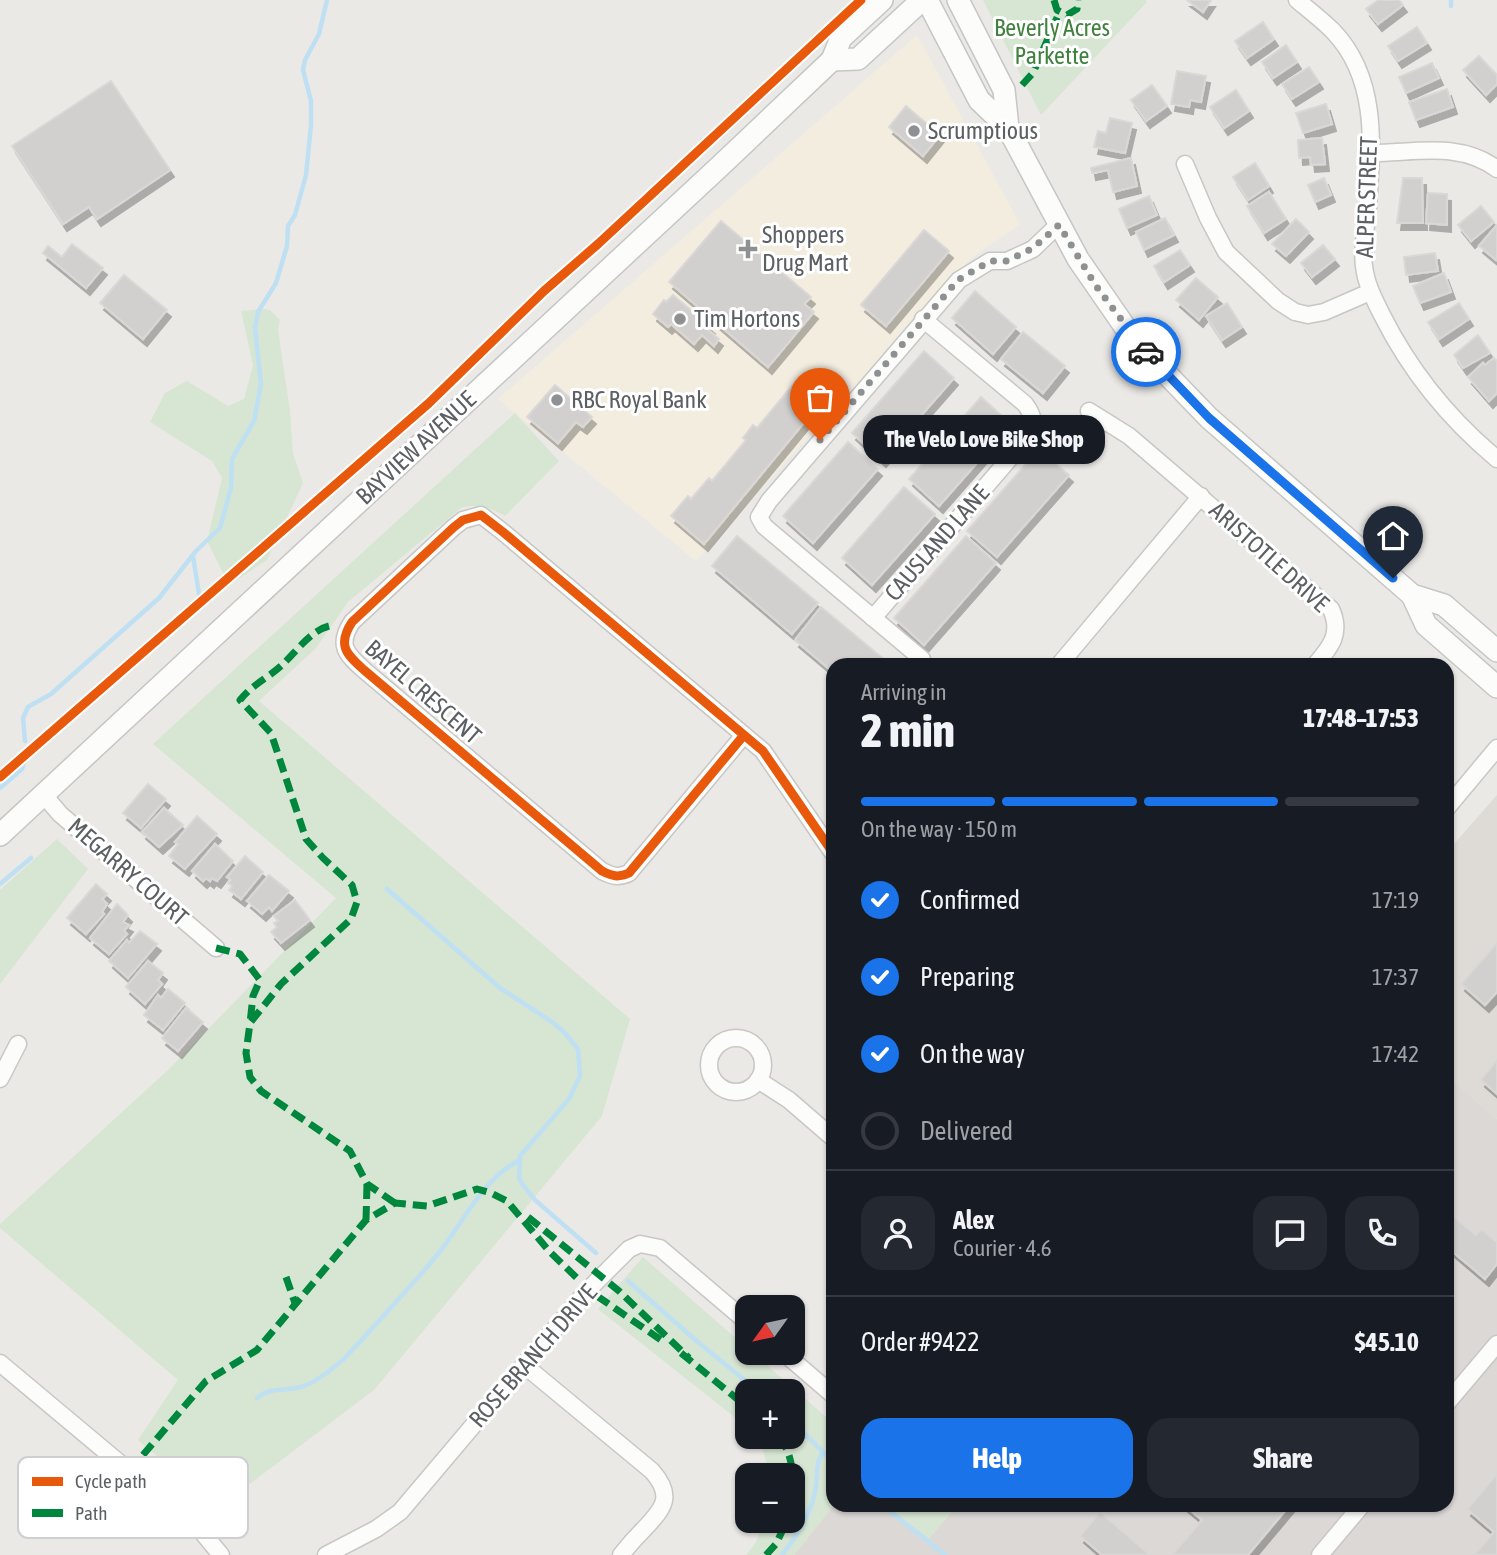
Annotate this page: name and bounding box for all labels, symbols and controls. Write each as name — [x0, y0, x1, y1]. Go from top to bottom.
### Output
park label: Beverly Acres Parkette — [994, 14, 1110, 69]
place label: Scrumptious — [928, 117, 1038, 144]
marker: Scrumptious — [906, 123, 922, 139]
street label: ALPER STREET — [1351, 135, 1382, 258]
place label: Shoppers Drug Mart — [762, 221, 849, 276]
marker: Shoppers Drug Mart — [740, 241, 756, 257]
place label: Tim Hortons — [694, 305, 800, 332]
marker: Tim Hortons — [672, 311, 688, 327]
courier — [1111, 317, 1181, 387]
icon: car — [1127, 333, 1165, 371]
pin — [790, 368, 850, 440]
icon: bag — [801, 379, 839, 417]
street label: BAYVIEW AVENUE — [350, 386, 481, 510]
place label: RBC Royal Bank — [571, 386, 707, 413]
marker: RBC Royal Bank — [549, 392, 565, 408]
callout: The Velo Love Bike Shop — [862, 416, 1104, 464]
text: The Velo Love Bike Shop — [884, 426, 1084, 452]
street label: CAUSLAND LANE — [879, 479, 994, 606]
street label: ARISTOTLE DRIVE — [1204, 496, 1334, 617]
pin — [1363, 506, 1423, 578]
icon: home — [1374, 517, 1412, 555]
street label: BAYEL CRESCENT — [360, 634, 487, 749]
text: Arriving in — [861, 679, 947, 705]
text: 17:48–17:53 — [1303, 703, 1419, 733]
text: 2 min — [861, 704, 955, 757]
street label: MEGARRY COURT — [63, 812, 194, 931]
text: On the way · 150 m — [861, 816, 1017, 842]
icon: check — [861, 881, 899, 919]
text: Confirmed — [920, 885, 1020, 915]
text: 17:19 — [1372, 887, 1419, 913]
icon: check — [861, 958, 899, 996]
text: Preparing — [920, 962, 1014, 992]
text: 17:37 — [1372, 964, 1419, 990]
icon: check — [861, 1035, 899, 1073]
text: On the way — [920, 1039, 1025, 1069]
text: 17:42 — [1372, 1041, 1419, 1067]
text: Delivered — [920, 1116, 1013, 1146]
button: person — [861, 1196, 935, 1270]
button: chat — [1253, 1196, 1327, 1270]
button: phone — [1345, 1196, 1419, 1270]
text: Alex — [953, 1205, 994, 1235]
text: Courier · 4.6 — [953, 1235, 1052, 1261]
street label: ROSE BRANCH DRIVE — [463, 1279, 602, 1433]
north arrow — [735, 1295, 805, 1365]
map controls — [735, 1295, 805, 1533]
text: Order #9422 — [861, 1327, 980, 1357]
text: $45.10 — [1355, 1327, 1419, 1357]
button: + — [735, 1379, 805, 1449]
button: Help — [861, 1418, 1133, 1498]
button: Share — [1147, 1418, 1419, 1498]
legend — [18, 1457, 248, 1538]
button: − — [735, 1463, 805, 1533]
text: Cycle path — [75, 1470, 147, 1492]
text: Path — [75, 1502, 107, 1524]

